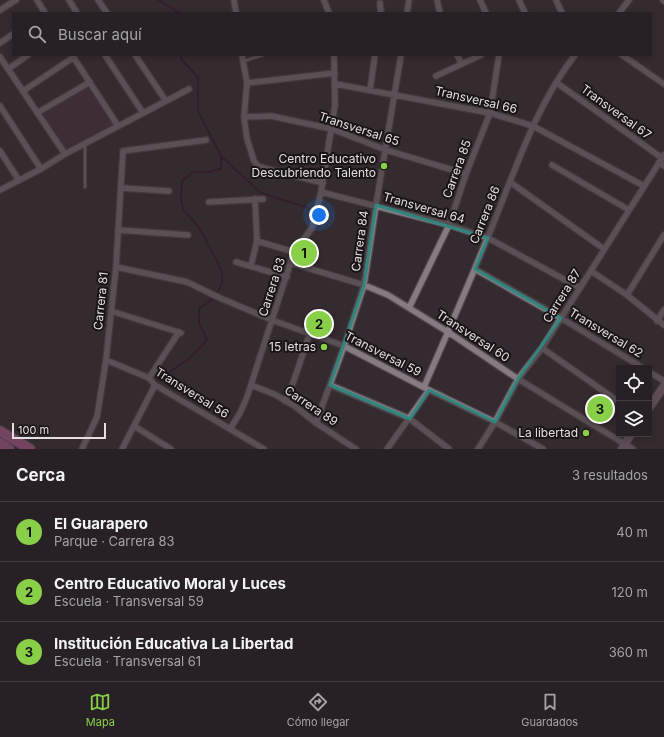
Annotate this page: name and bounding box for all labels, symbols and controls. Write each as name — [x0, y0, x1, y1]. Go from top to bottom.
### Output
search box — [12, 12, 652, 56]
icon: search — [26, 23, 48, 45]
text: Buscar aquí — [58, 25, 142, 44]
street label: Transversal 67 — [578, 81, 655, 142]
street label: Transversal 66 — [433, 83, 519, 116]
street label: Transversal 65 — [317, 108, 401, 149]
street label: Carrera 85 — [439, 138, 474, 200]
place label: Centro Educativo Descubriendo Talento — [251, 151, 376, 180]
marker: Centro Educativo Descubriendo Talento — [379, 161, 389, 171]
street label: Carrera 86 — [466, 184, 503, 246]
street label: Transversal 64 — [382, 189, 467, 226]
your location — [309, 205, 329, 225]
street label: Carrera 84 — [348, 209, 371, 272]
pin: 1 — [291, 238, 317, 268]
street label: Carrera 83 — [255, 256, 288, 318]
street label: Carrera 87 — [539, 266, 584, 325]
street label: Carrera 81 — [90, 271, 111, 331]
street label: Transversal 62 — [566, 305, 646, 361]
street label: Transversal 60 — [434, 306, 513, 365]
pin: 2 — [306, 309, 332, 339]
street label: Transversal 59 — [342, 328, 424, 379]
place label: 15 letras — [269, 339, 316, 354]
marker: 15 letras — [319, 342, 329, 352]
street label: Transversal 56 — [153, 364, 232, 421]
map controls — [616, 365, 652, 437]
button: locate — [616, 365, 652, 401]
street label: Carrera 89 — [282, 382, 341, 429]
pin: 3 — [587, 394, 613, 424]
button: layers — [616, 401, 652, 437]
scale bar — [12, 421, 106, 440]
text: 100 m — [18, 423, 49, 437]
place label: La libertad — [518, 425, 578, 440]
marker: La libertad — [581, 428, 591, 438]
text: Cerca — [16, 465, 65, 485]
text: 3 resultados — [572, 467, 648, 483]
text: El Guarapero — [54, 514, 148, 533]
text: 1 — [26, 524, 32, 540]
text: 40 m — [616, 524, 648, 540]
text: Parque · Carrera 83 — [54, 533, 175, 549]
text: Centro Educativo Moral y Luces — [54, 574, 286, 593]
text: 2 — [25, 584, 33, 600]
text: 120 m — [612, 584, 648, 600]
text: Escuela · Transversal 59 — [54, 593, 204, 609]
text: Institución Educativa La Libertad — [54, 634, 293, 653]
text: 3 — [25, 644, 33, 660]
text: 360 m — [609, 644, 648, 660]
text: Escuela · Transversal 61 — [54, 653, 201, 669]
tab: Mapa — [86, 691, 115, 729]
tab: Cómo llegar — [287, 691, 349, 729]
tab: Guardados — [521, 691, 578, 729]

